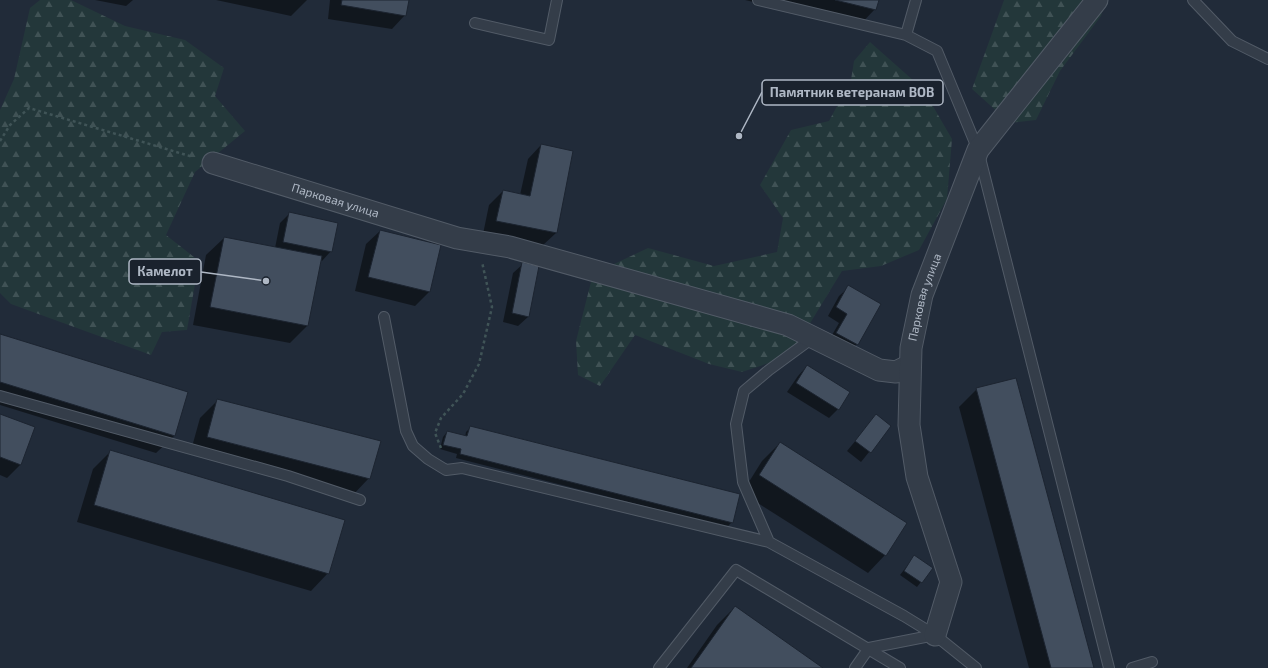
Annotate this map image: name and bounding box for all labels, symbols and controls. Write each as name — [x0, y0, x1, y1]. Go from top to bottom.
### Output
callout: Памятник ветеранам ВОВ — [762, 80, 943, 105]
text: Памятник ветеранам ВОВ — [770, 84, 934, 100]
street label: Парковая улица — [290, 180, 381, 220]
street label: Парковая улица — [905, 251, 943, 342]
callout: Камелот — [129, 259, 201, 284]
text: Камелот — [137, 263, 193, 279]

